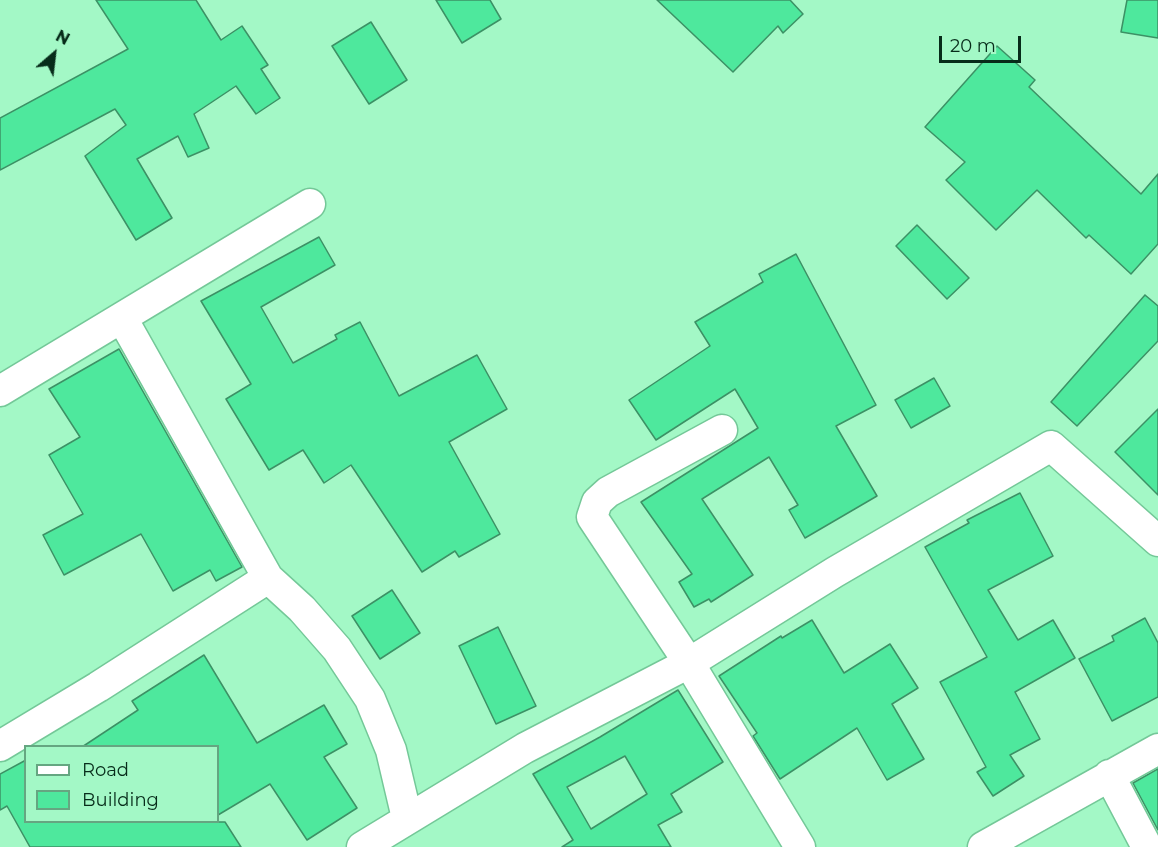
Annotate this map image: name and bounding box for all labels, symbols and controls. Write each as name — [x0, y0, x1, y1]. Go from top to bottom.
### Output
north arrow — [24, 24, 84, 84]
scale bar — [942, 24, 1024, 62]
text: N — [53, 26, 73, 49]
text: 20 m — [950, 35, 996, 57]
legend — [24, 745, 219, 823]
text: Road — [82, 759, 129, 781]
text: Building — [82, 789, 159, 811]

